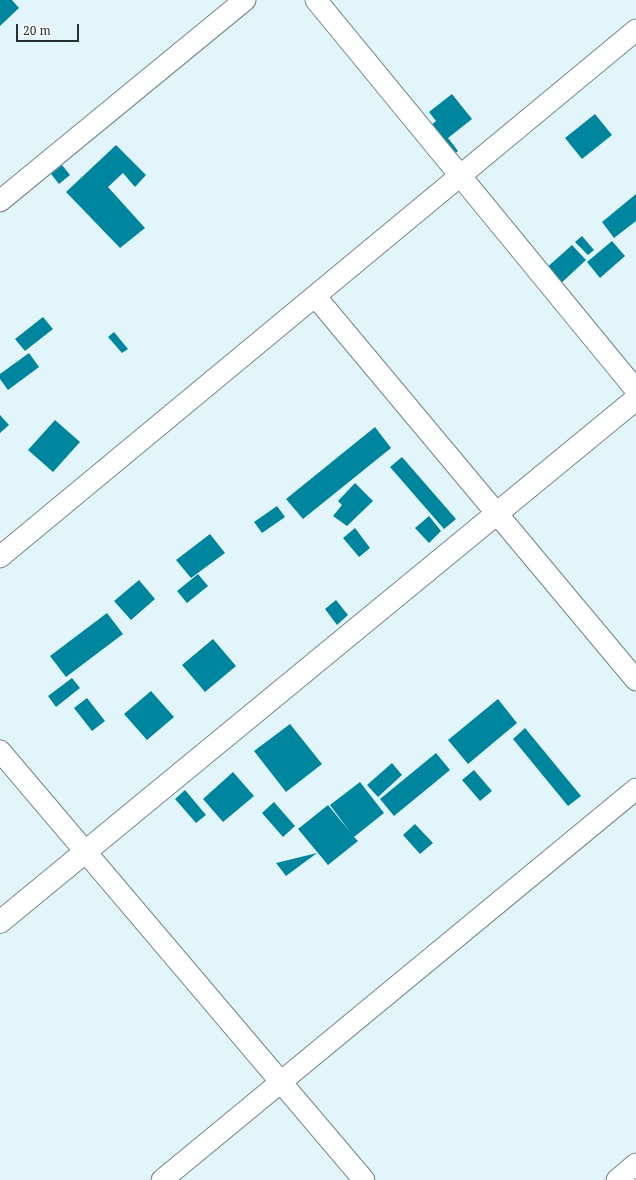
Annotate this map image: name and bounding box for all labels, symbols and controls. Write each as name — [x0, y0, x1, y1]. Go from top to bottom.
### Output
scale bar — [18, 16, 81, 42]
text: 20 m — [23, 22, 51, 39]

